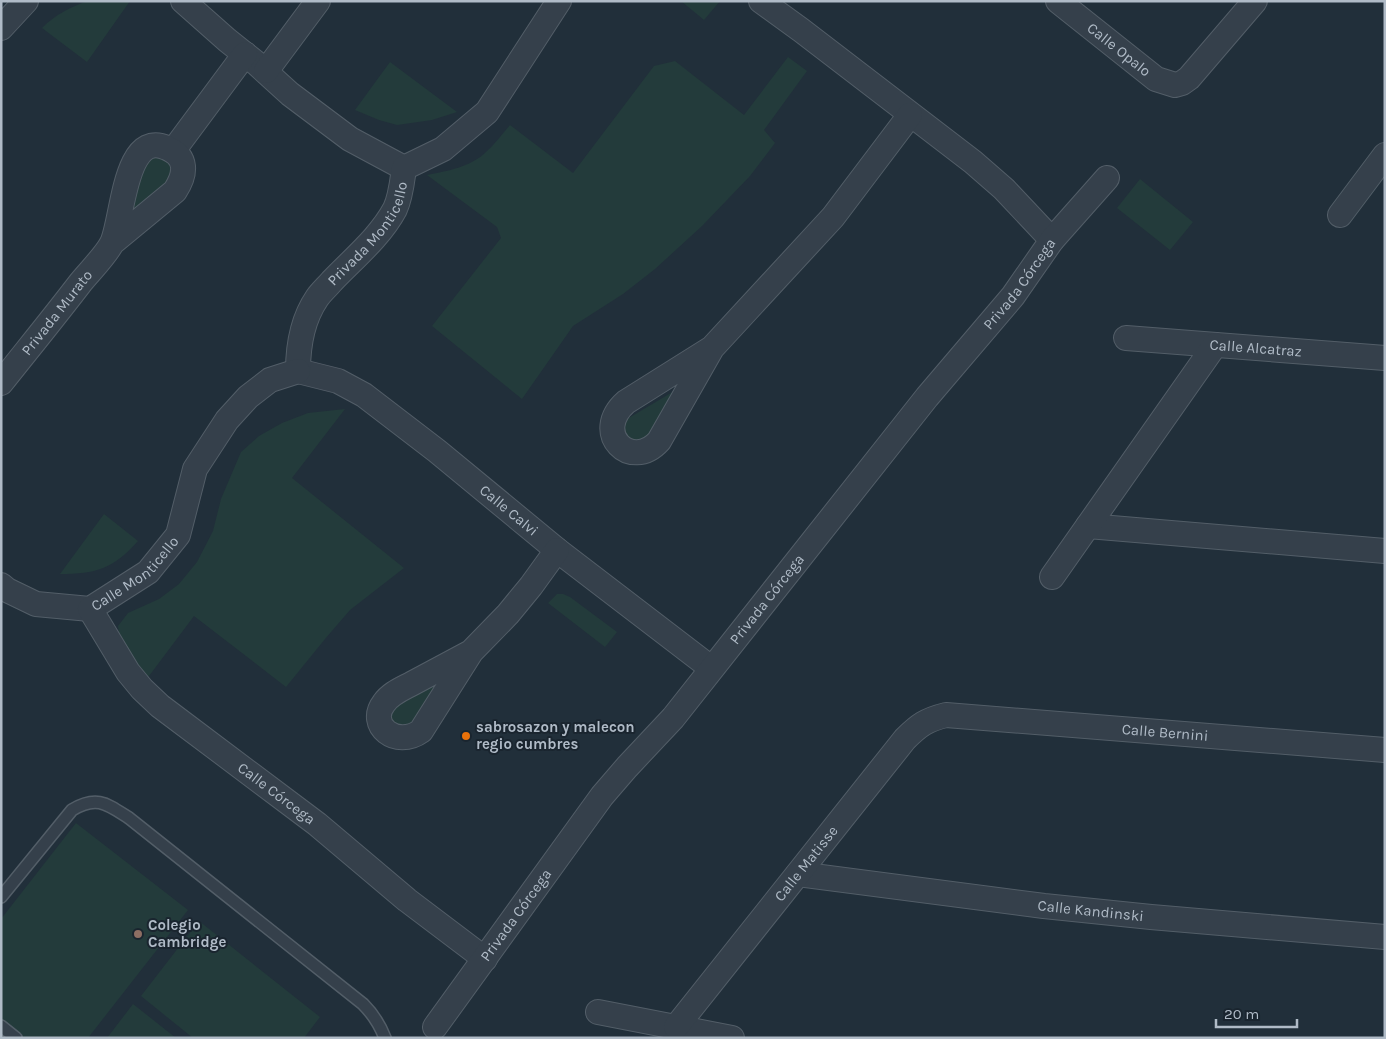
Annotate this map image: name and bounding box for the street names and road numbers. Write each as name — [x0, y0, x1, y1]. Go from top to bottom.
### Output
street label: Calle Opalo — [1084, 19, 1154, 80]
street label: Privada Monticello — [324, 180, 411, 289]
street label: Privada Córcega — [979, 235, 1059, 333]
street label: Privada Murato — [18, 266, 96, 359]
street label: Calle Alcatraz — [1209, 335, 1302, 361]
street label: Calle Calvi — [476, 481, 542, 540]
street label: Calle Monticello — [88, 532, 182, 615]
street label: Privada Córcega — [726, 551, 808, 648]
street label: Calle Bernini — [1121, 720, 1209, 745]
street label: Calle Córcega — [234, 759, 319, 828]
street label: Calle Matisse — [770, 822, 842, 905]
street label: Privada Córcega — [476, 865, 555, 965]
street label: Calle Kandinski — [1036, 896, 1145, 925]

